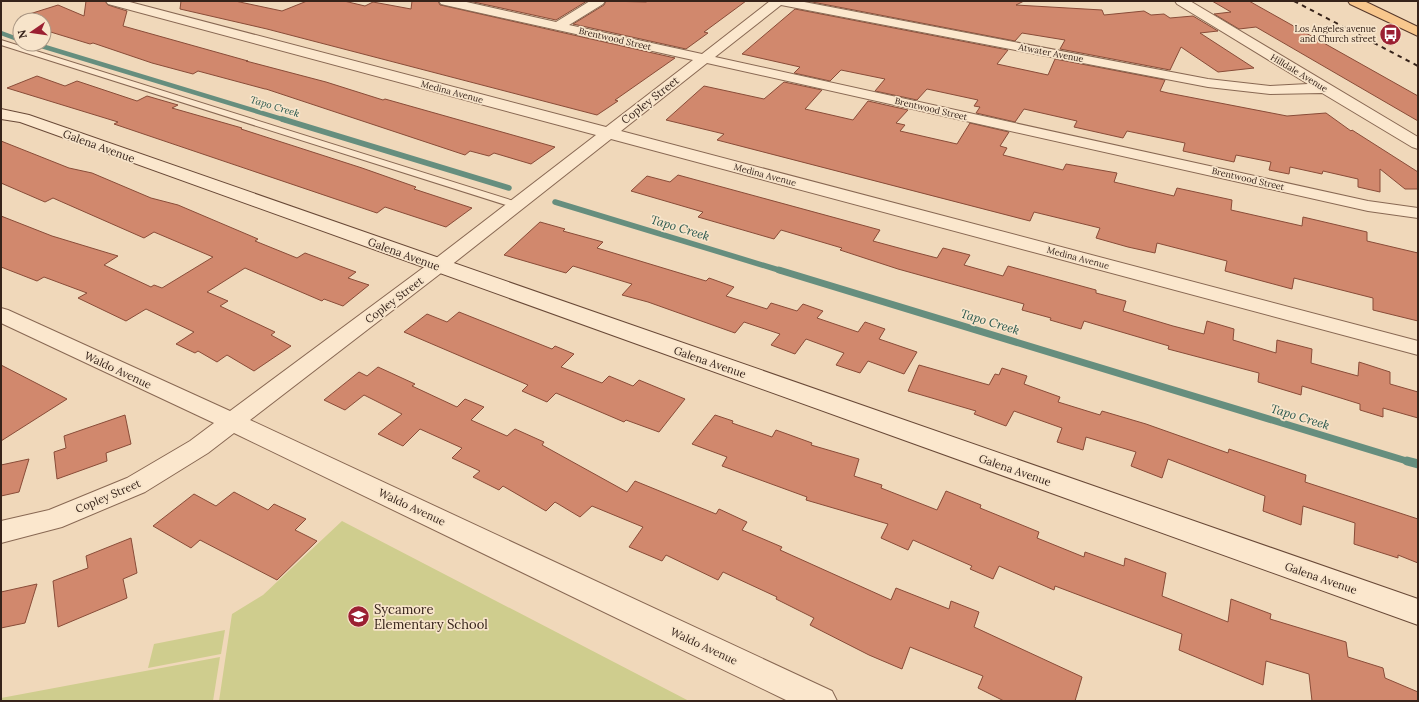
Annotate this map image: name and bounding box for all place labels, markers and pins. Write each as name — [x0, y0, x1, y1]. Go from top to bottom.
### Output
bus stop icon: Los Angeles avenue and Church street — [1378, 21, 1404, 47]
place label: Los Angeles avenue and Church street — [1295, 23, 1377, 44]
place label: Sycamore Elementary School — [374, 601, 488, 633]
school or university icon: Sycamore Elementary School — [346, 603, 372, 629]

